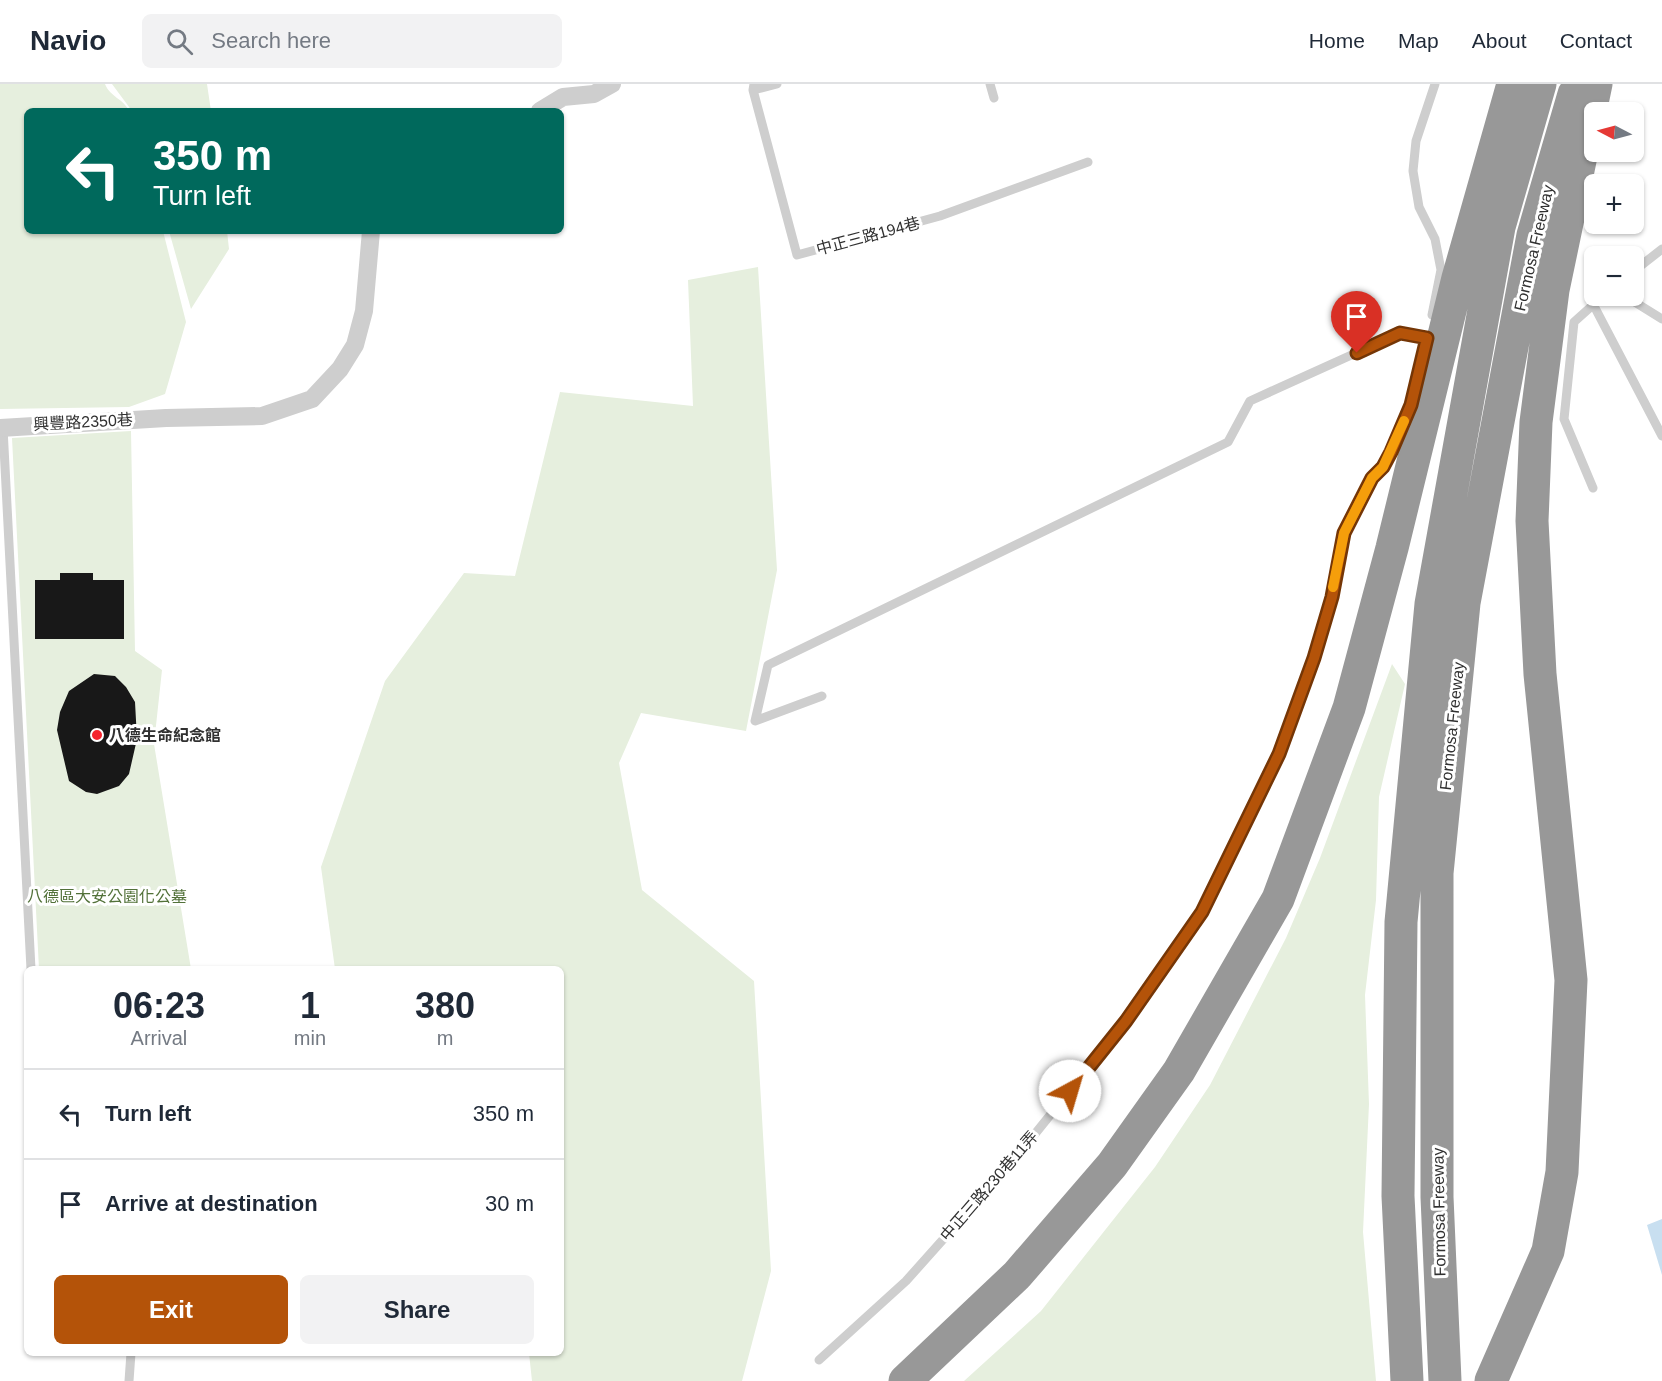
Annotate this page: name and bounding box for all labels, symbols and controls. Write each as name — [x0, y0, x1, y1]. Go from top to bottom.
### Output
search box — [142, 14, 562, 68]
text: Navio — [30, 25, 106, 56]
icon: search — [163, 25, 196, 58]
text: Search here — [211, 28, 331, 53]
text: Home — [1309, 29, 1365, 52]
text: Map — [1398, 29, 1439, 52]
text: About — [1472, 29, 1527, 52]
text: Contact — [1560, 29, 1632, 52]
north arrow — [1584, 102, 1644, 162]
map controls — [1584, 102, 1644, 306]
icon: left — [54, 132, 132, 210]
text: 350 m — [153, 132, 272, 179]
button: + — [1584, 174, 1644, 234]
text: Turn left — [153, 181, 251, 211]
street label: Formosa Freeway — [1511, 183, 1557, 313]
street label: 中正三路194巷 — [814, 214, 922, 258]
button: − — [1584, 246, 1644, 306]
pin — [1331, 291, 1382, 353]
icon: arrive — [1340, 300, 1373, 333]
street label: 興豐路2350巷 — [33, 411, 133, 433]
street label: Formosa Freeway — [1437, 661, 1467, 791]
place label: 八德生命紀念館 — [109, 726, 221, 744]
marker: 八德生命紀念館 — [90, 728, 104, 742]
park label: 八德區大安公園化公墓 — [27, 888, 187, 905]
text: 06:23 — [113, 985, 205, 1026]
text: 1 — [300, 985, 320, 1026]
text: 380 — [415, 985, 475, 1026]
text: Arrival — [131, 1027, 187, 1049]
text: min — [294, 1027, 326, 1049]
text: m — [437, 1027, 453, 1049]
position arrow — [1038, 1059, 1102, 1123]
icon: left — [54, 1098, 87, 1131]
text: Turn left — [105, 1101, 191, 1126]
text: 350 m — [473, 1101, 534, 1126]
street label: 中正三路230巷11弄 — [937, 1128, 1041, 1244]
street label: Formosa Freeway — [1429, 1147, 1449, 1277]
icon: arrive — [54, 1188, 87, 1221]
text: Arrive at destination — [105, 1191, 318, 1216]
text: 30 m — [485, 1191, 534, 1216]
button: Exit — [54, 1275, 288, 1344]
button: Share — [300, 1275, 534, 1344]

